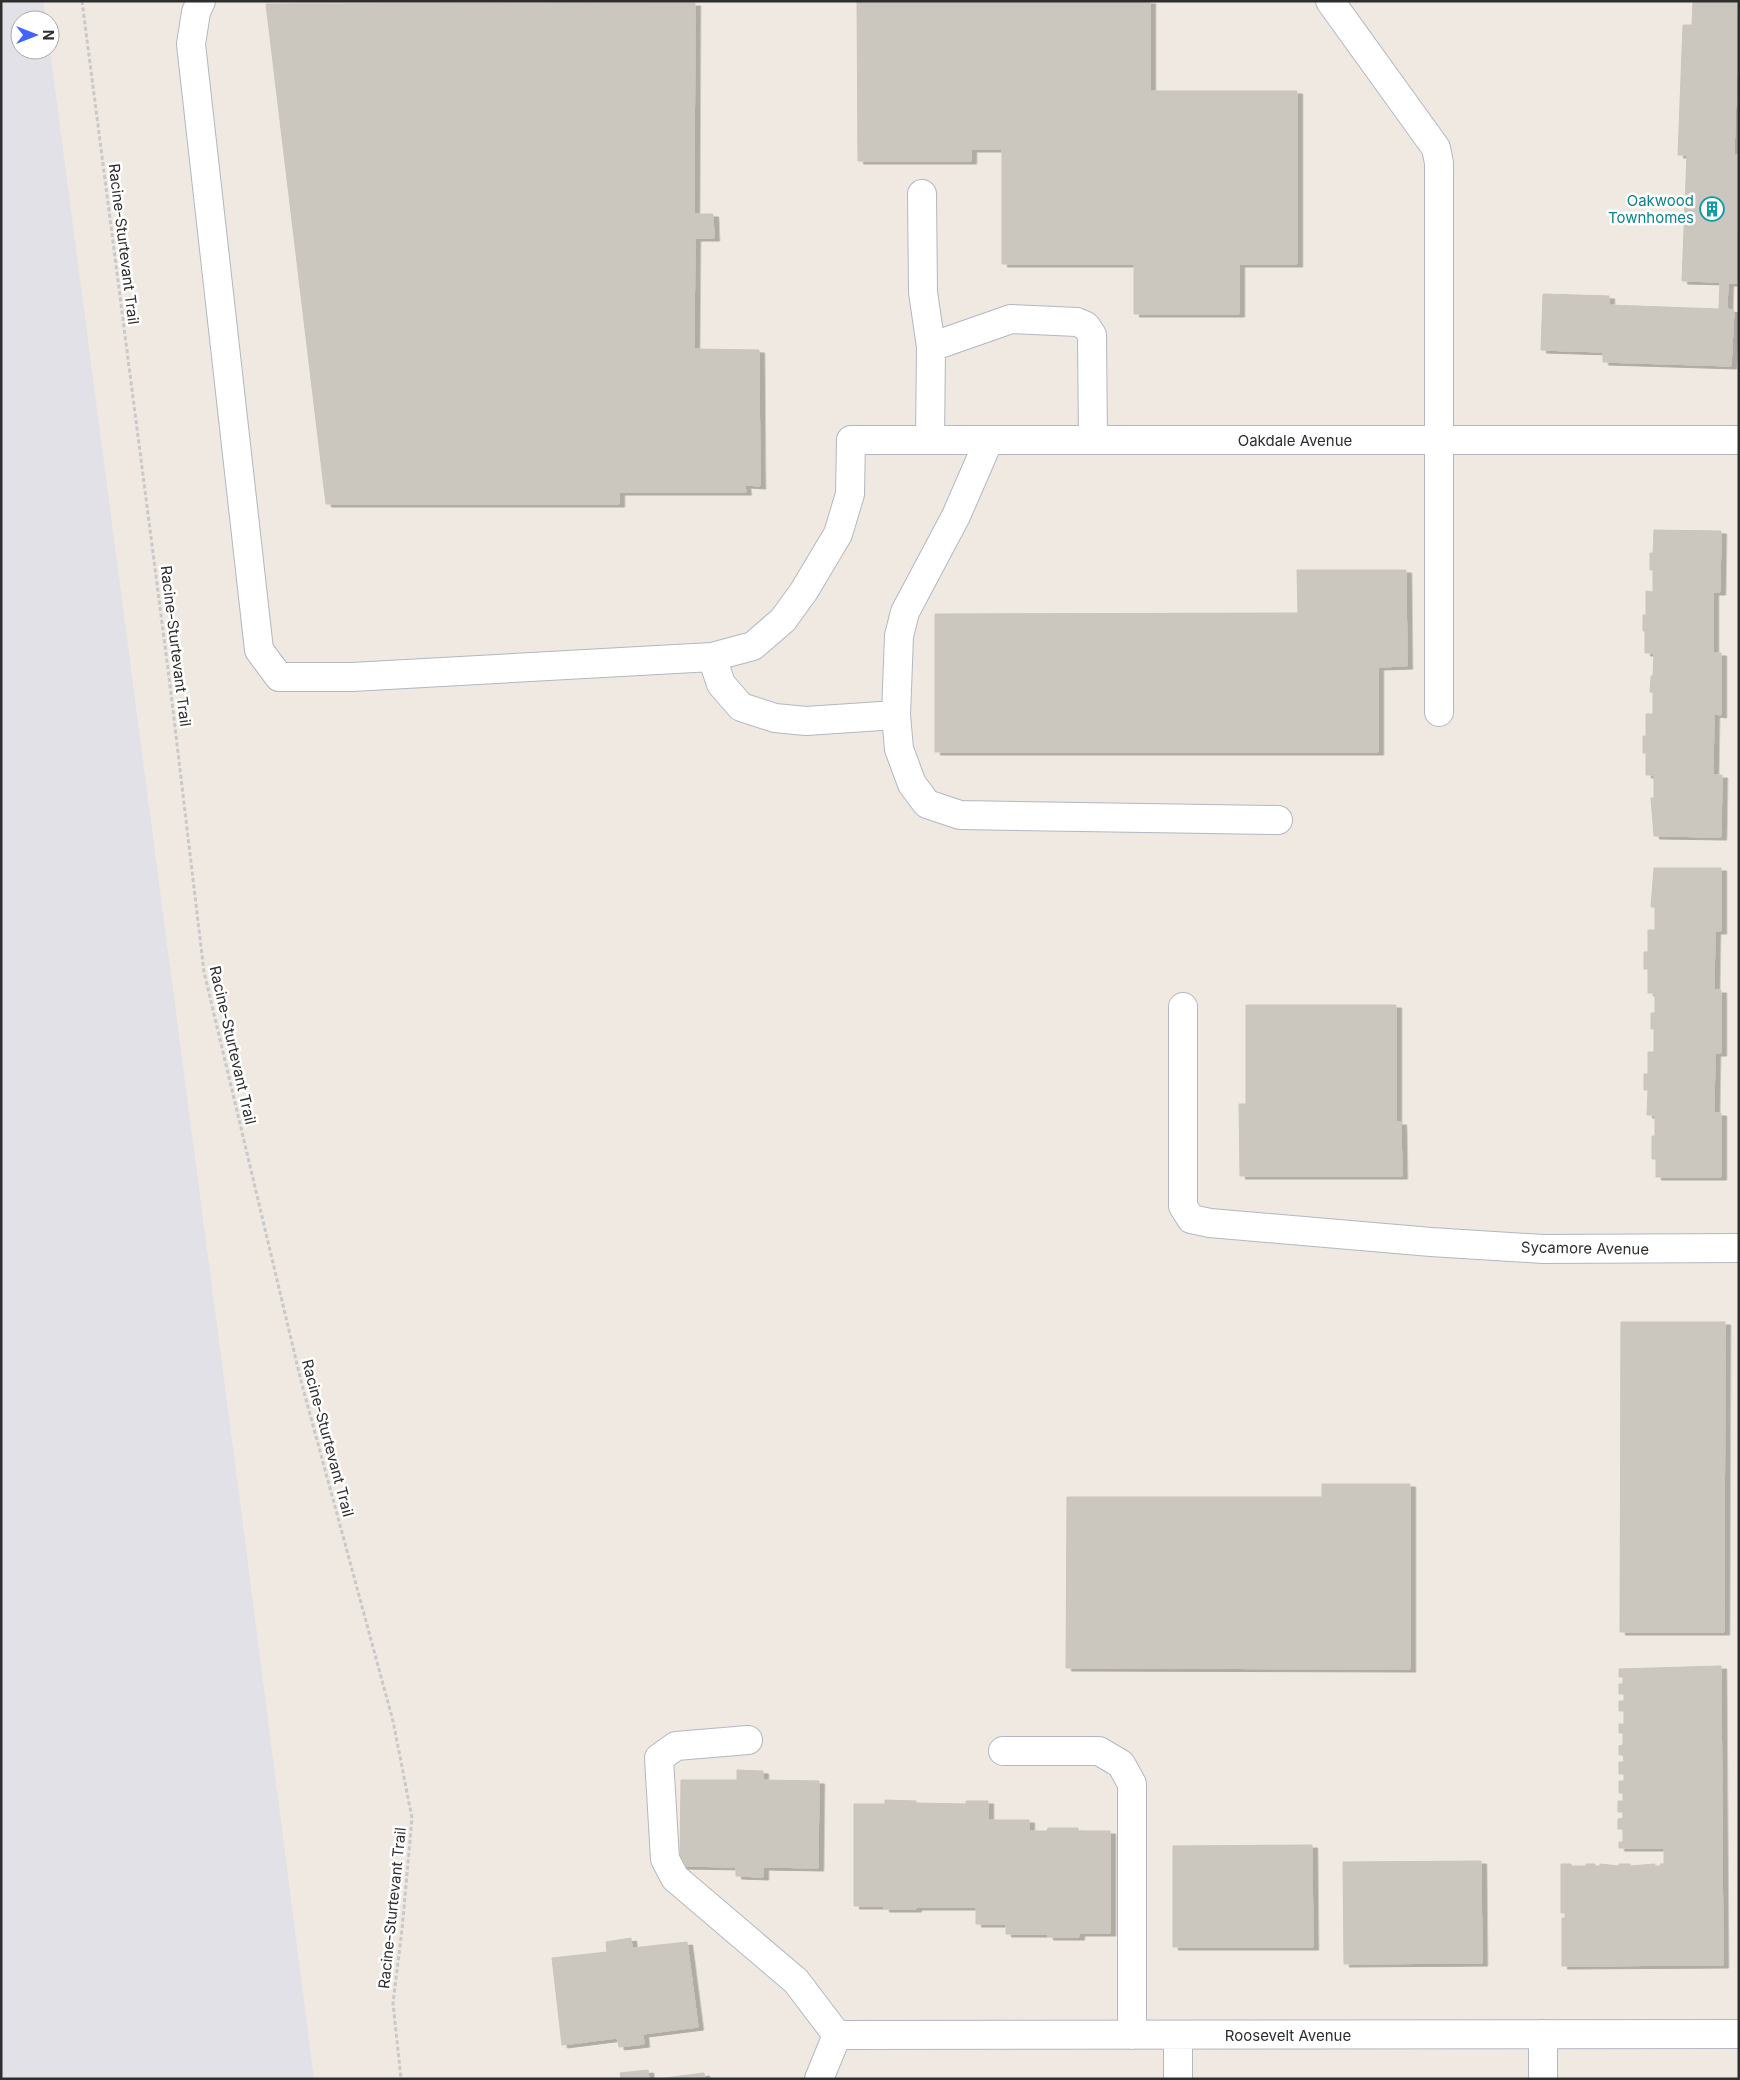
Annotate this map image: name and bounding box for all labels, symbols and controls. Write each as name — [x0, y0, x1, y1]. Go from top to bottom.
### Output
north arrow — [10, 10, 60, 60]
text: N — [40, 30, 57, 40]
street label: Racine-Sturtevant Trail — [105, 162, 143, 326]
place label: Oakwood Townhomes — [1608, 191, 1694, 227]
building icon: Oakwood Townhomes — [1699, 196, 1725, 222]
street label: Oakdale Avenue — [1238, 431, 1352, 450]
street label: Racine-Sturtevant Trail — [157, 564, 195, 728]
street label: Racine-Sturtevant Trail — [206, 964, 260, 1126]
street label: Sycamore Avenue — [1521, 1237, 1649, 1259]
street label: Racine-Sturtevant Trail — [298, 1357, 358, 1519]
street label: Racine-Sturtevant Trail — [374, 1826, 410, 1990]
street label: Roosevelt Avenue — [1225, 2026, 1351, 2045]

